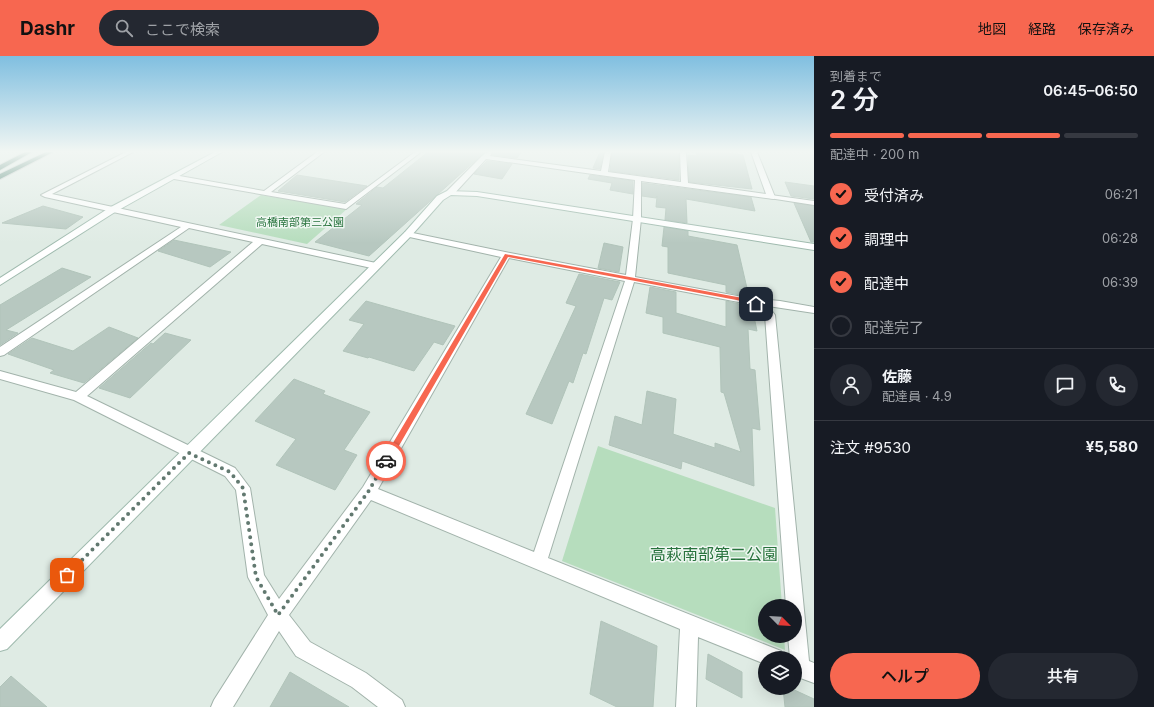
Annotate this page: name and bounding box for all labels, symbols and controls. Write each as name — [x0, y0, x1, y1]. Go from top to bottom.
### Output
search box — [99, 10, 379, 46]
text: Dashr — [20, 17, 75, 40]
icon: search — [113, 17, 135, 39]
text: ここで検索 — [145, 20, 220, 39]
text: 地図 — [978, 20, 1006, 37]
text: 経路 — [1028, 20, 1056, 37]
text: 保存済み — [1078, 20, 1134, 37]
text: 到着まで — [830, 68, 882, 84]
text: 06:45–06:50 — [1043, 81, 1138, 100]
text: 2 分 — [830, 84, 879, 115]
text: 配達中 · 200 m — [830, 146, 919, 162]
icon: check — [830, 183, 852, 205]
text: 受付済み — [864, 186, 924, 205]
text: 06:21 — [1105, 186, 1138, 202]
park label: 高橋南部第三公園 — [256, 215, 344, 229]
icon: check — [830, 227, 852, 249]
text: 調理中 — [864, 230, 909, 249]
text: 06:28 — [1102, 230, 1138, 246]
icon: check — [830, 271, 852, 293]
text: 配達中 — [864, 274, 909, 293]
text: 06:39 — [1102, 274, 1138, 290]
pin — [739, 287, 773, 321]
icon: home — [745, 293, 767, 315]
text: 配達完了 — [864, 318, 924, 337]
button: person — [830, 364, 872, 406]
button: chat — [1044, 364, 1086, 406]
button: phone — [1096, 364, 1138, 406]
text: 佐藤 — [882, 367, 912, 386]
text: 配達員 · 4.9 — [882, 388, 952, 404]
text: ¥5,580 — [1086, 437, 1138, 456]
text: 注文 #9530 — [830, 438, 911, 457]
courier — [366, 441, 406, 481]
icon: car — [375, 450, 397, 472]
park label: 高萩南部第二公園 — [650, 544, 778, 564]
pin — [50, 558, 84, 592]
icon: bag — [56, 564, 78, 586]
north arrow — [758, 599, 802, 643]
map controls — [758, 599, 802, 695]
button: layers — [758, 651, 802, 695]
button: ヘルプ — [830, 653, 980, 699]
button: 共有 — [988, 653, 1138, 699]

